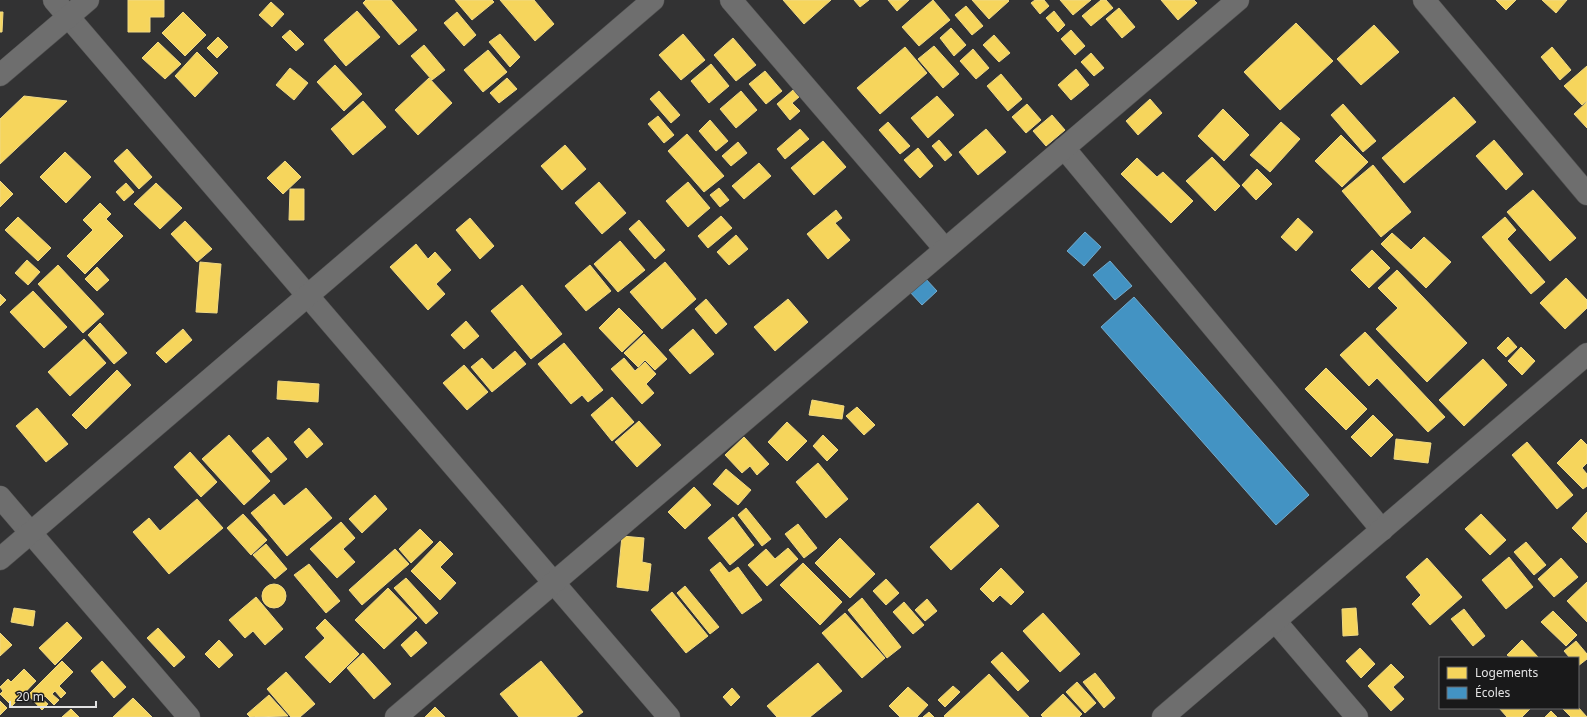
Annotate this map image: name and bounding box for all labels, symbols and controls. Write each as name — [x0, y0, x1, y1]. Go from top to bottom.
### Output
legend — [1439, 657, 1579, 709]
text: Logements — [1475, 664, 1538, 681]
scale bar — [10, 683, 96, 709]
text: Écoles — [1475, 684, 1511, 701]
text: 20 m — [16, 688, 44, 705]

